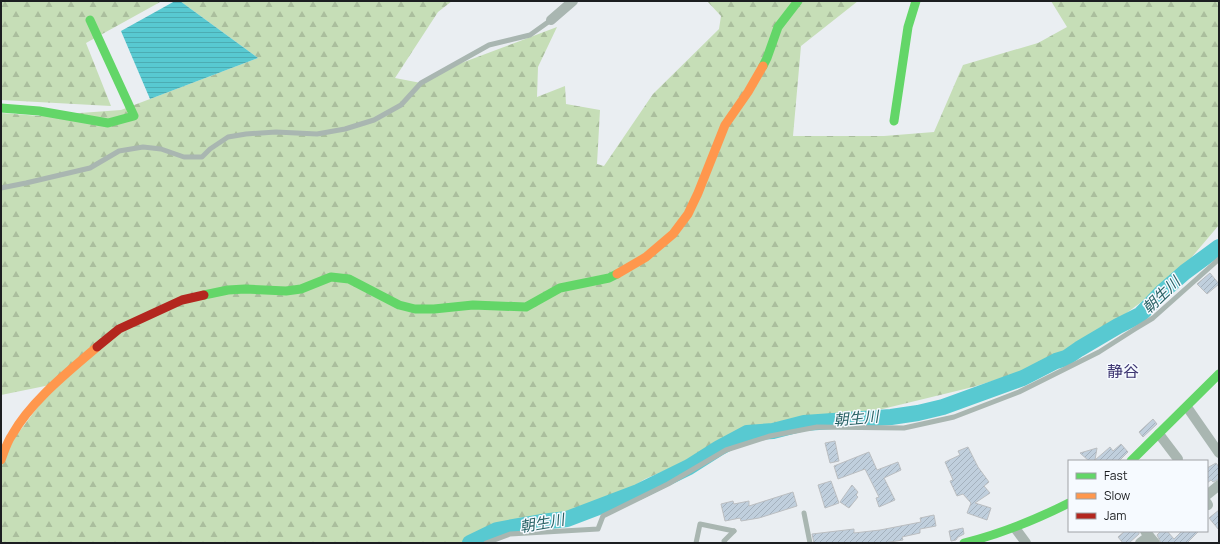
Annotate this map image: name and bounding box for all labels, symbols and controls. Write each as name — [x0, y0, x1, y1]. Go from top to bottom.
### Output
water label: 朝生川 — [1138, 270, 1186, 318]
district label: 静谷 — [1107, 360, 1139, 382]
water label: 朝生川 — [833, 405, 881, 430]
legend — [1068, 460, 1208, 532]
text: Fast — [1104, 467, 1128, 484]
text: Slow — [1104, 487, 1130, 504]
text: Jam — [1104, 507, 1126, 524]
water label: 朝生川 — [518, 508, 568, 537]

